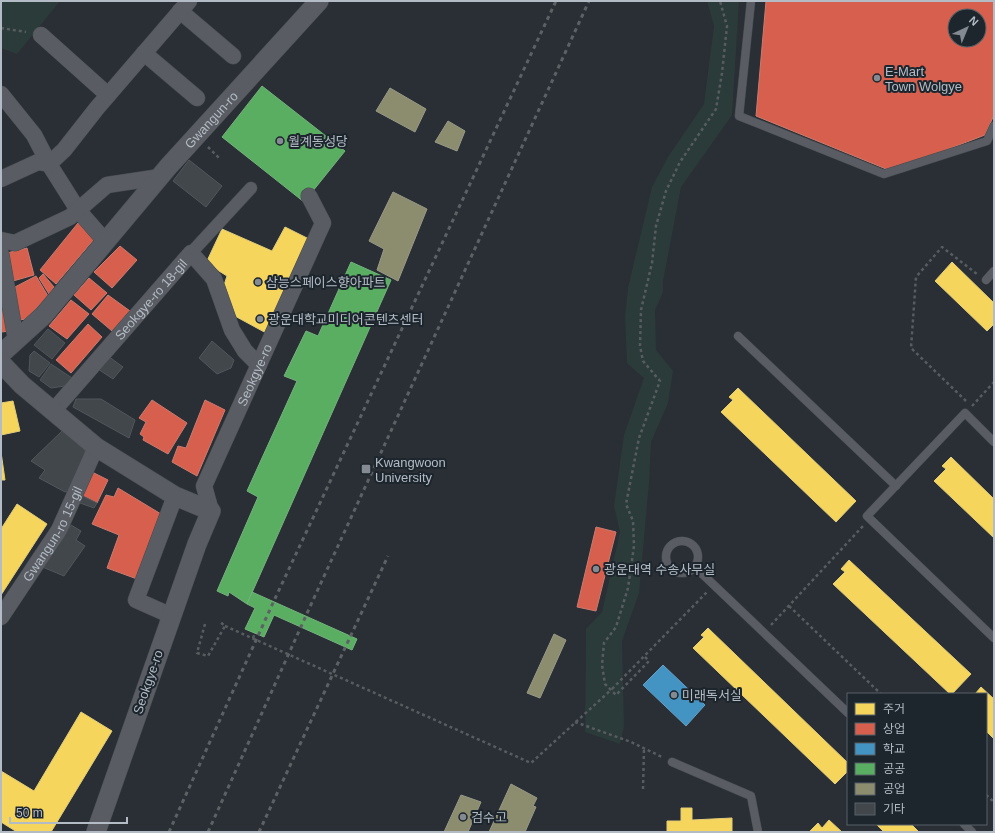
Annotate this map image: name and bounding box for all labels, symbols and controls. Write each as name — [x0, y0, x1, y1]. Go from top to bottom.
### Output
north arrow — [947, 8, 987, 48]
text: N — [967, 14, 981, 28]
place label: E-Mart Town Wolgye — [885, 64, 962, 94]
marker: E-Mart Town Wolgye — [872, 73, 882, 83]
street label: Gwangun-ro — [181, 88, 241, 151]
place label: 월계동성당 — [288, 134, 348, 149]
marker: 월계동성당 — [275, 136, 285, 146]
street label: Seokgye-ro 18-gil — [111, 256, 190, 343]
place label: 삼능스페이스향아파트 — [266, 275, 386, 290]
marker: 삼능스페이스향아파트 — [253, 277, 263, 287]
place label: 광운대학교미디어콘텐츠센터 — [268, 312, 423, 327]
marker: 광운대학교미디어콘텐츠센터 — [255, 314, 265, 324]
street label: Seokgye-ro — [234, 341, 275, 408]
place label: Kwangwoon University — [375, 455, 446, 485]
marker: Kwangwoon University — [360, 463, 372, 475]
street label: Gwangun-ro 15-gil — [19, 484, 85, 584]
place label: 광운대역 수송사무실 — [604, 562, 715, 577]
marker: 광운대역 수송사무실 — [591, 564, 601, 574]
street label: Seokgye-ro — [130, 648, 166, 716]
place label: 미래독서실 — [682, 688, 742, 703]
marker: 미래독서실 — [669, 690, 679, 700]
legend — [847, 693, 987, 825]
text: 주거 — [883, 702, 905, 716]
text: 상업 — [883, 722, 905, 736]
text: 학교 — [883, 742, 905, 756]
text: 공공 — [883, 762, 905, 776]
text: 공업 — [883, 782, 905, 796]
scale bar — [10, 799, 127, 825]
text: 기타 — [883, 802, 905, 816]
text: 50 m — [16, 806, 43, 820]
place label: 검수고 — [471, 810, 507, 825]
marker: 검수고 — [458, 812, 468, 822]

